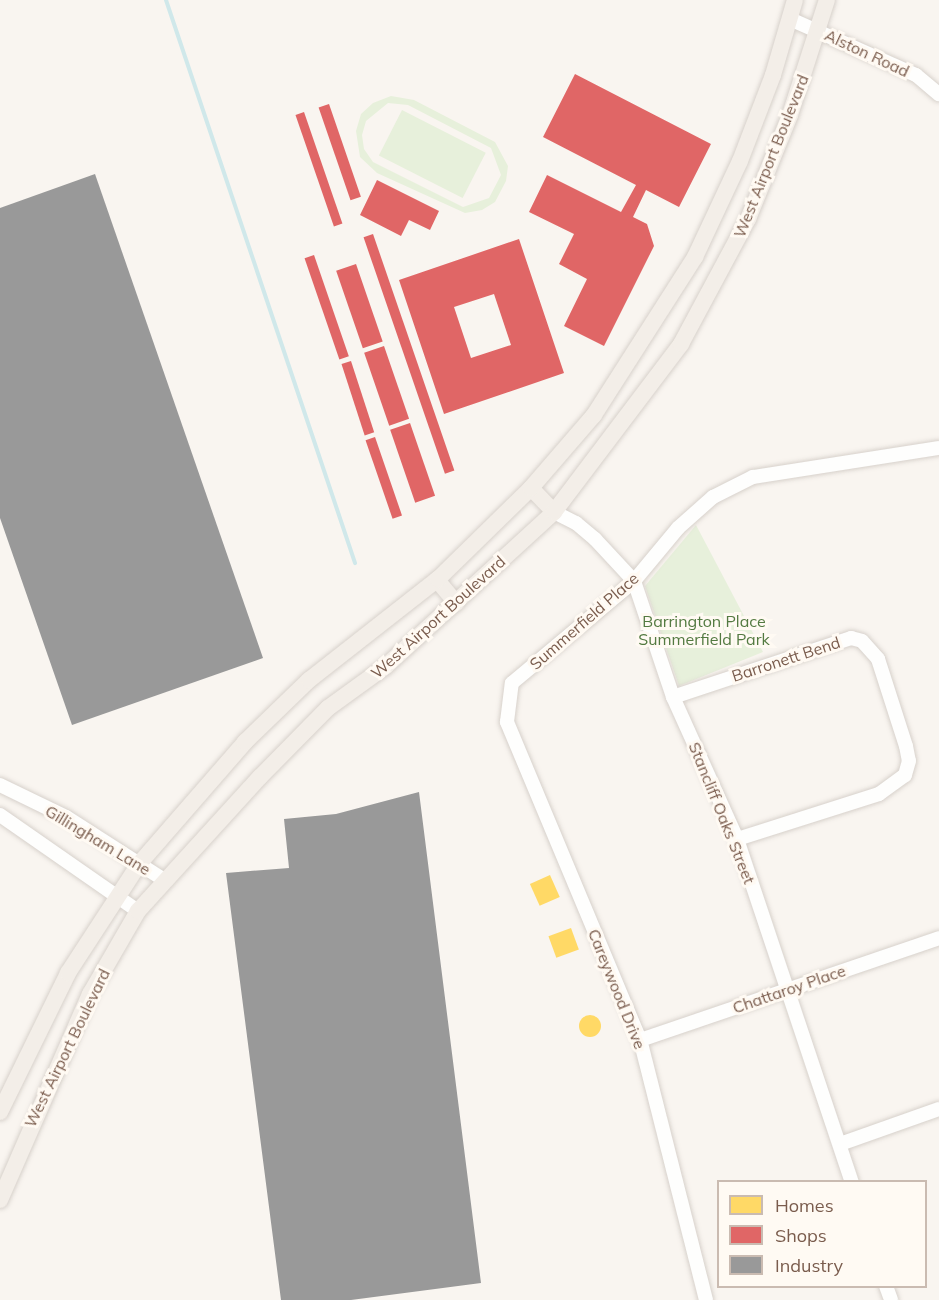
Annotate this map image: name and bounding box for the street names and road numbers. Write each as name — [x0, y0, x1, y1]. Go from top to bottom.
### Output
street label: Alston Road — [822, 25, 912, 81]
street label: West Airport Boulevard — [729, 72, 813, 240]
street label: West Airport Boulevard — [367, 552, 509, 682]
street label: Summerfield Place — [526, 568, 642, 674]
street label: Barronett Bend — [729, 632, 843, 686]
street label: Stancliff Oaks Street — [685, 739, 759, 887]
street label: Gillingham Lane — [42, 801, 154, 879]
street label: Careywood Drive — [584, 926, 650, 1052]
street label: Chattaroy Place — [730, 961, 848, 1017]
street label: West Airport Boulevard — [20, 966, 114, 1130]

